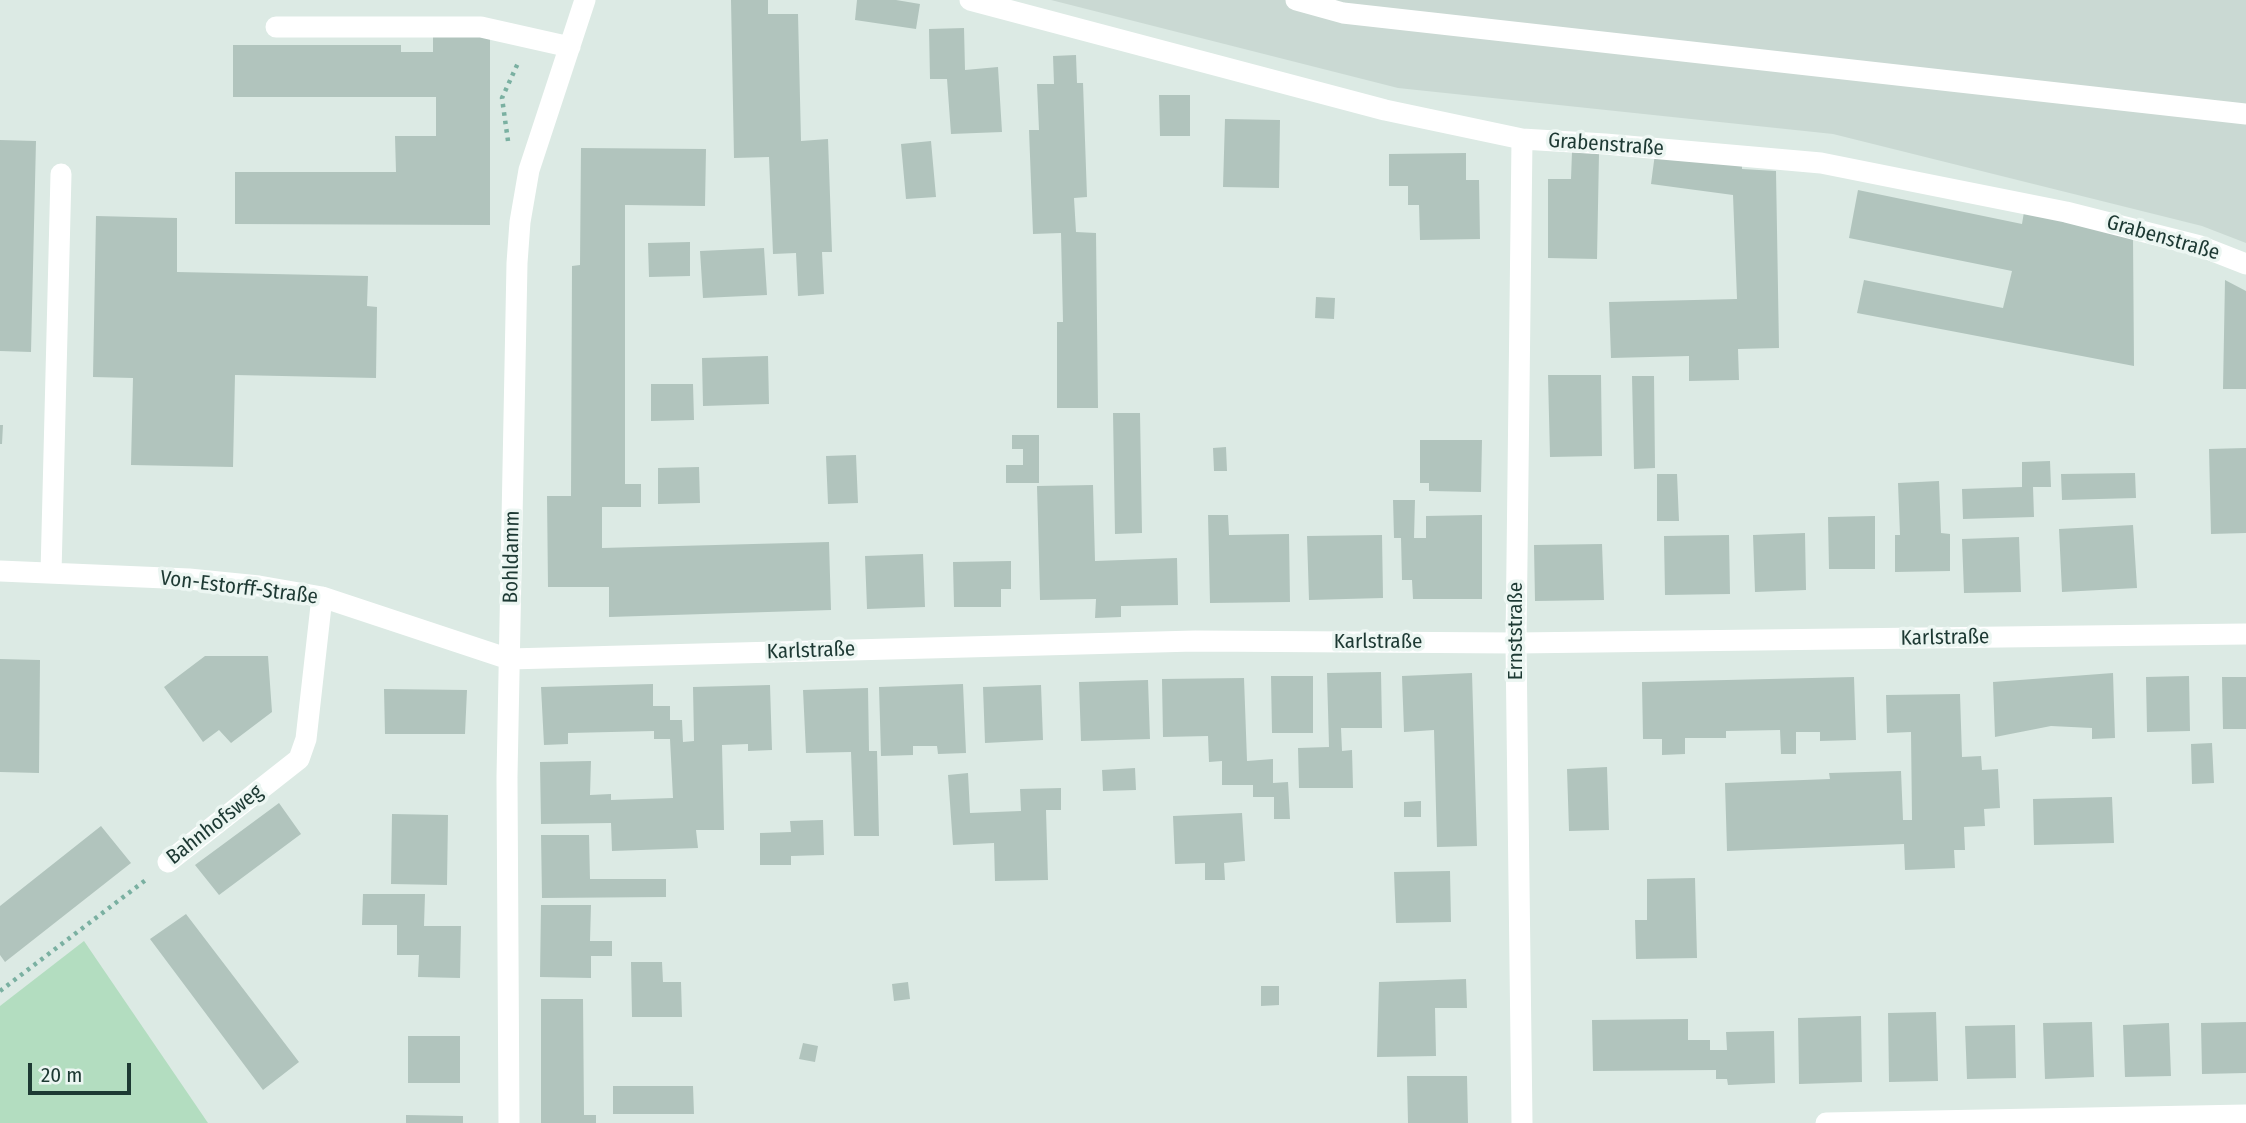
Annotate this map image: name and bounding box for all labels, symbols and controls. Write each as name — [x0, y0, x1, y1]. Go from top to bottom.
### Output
street label: Grabenstraße — [1547, 128, 1665, 162]
street label: Grabenstraße — [2104, 210, 2222, 266]
street label: Bohldamm — [499, 510, 525, 604]
street label: Von-Estorff-Straße — [159, 566, 319, 610]
street label: Ernststraße — [1503, 582, 1529, 680]
street label: Karlstraße — [1901, 625, 1989, 651]
street label: Karlstraße — [1334, 629, 1422, 655]
street label: Karlstraße — [766, 637, 856, 665]
street label: Bahnhofsweg — [162, 780, 268, 870]
scale bar — [32, 1050, 135, 1094]
text: 20 m — [41, 1062, 82, 1088]

